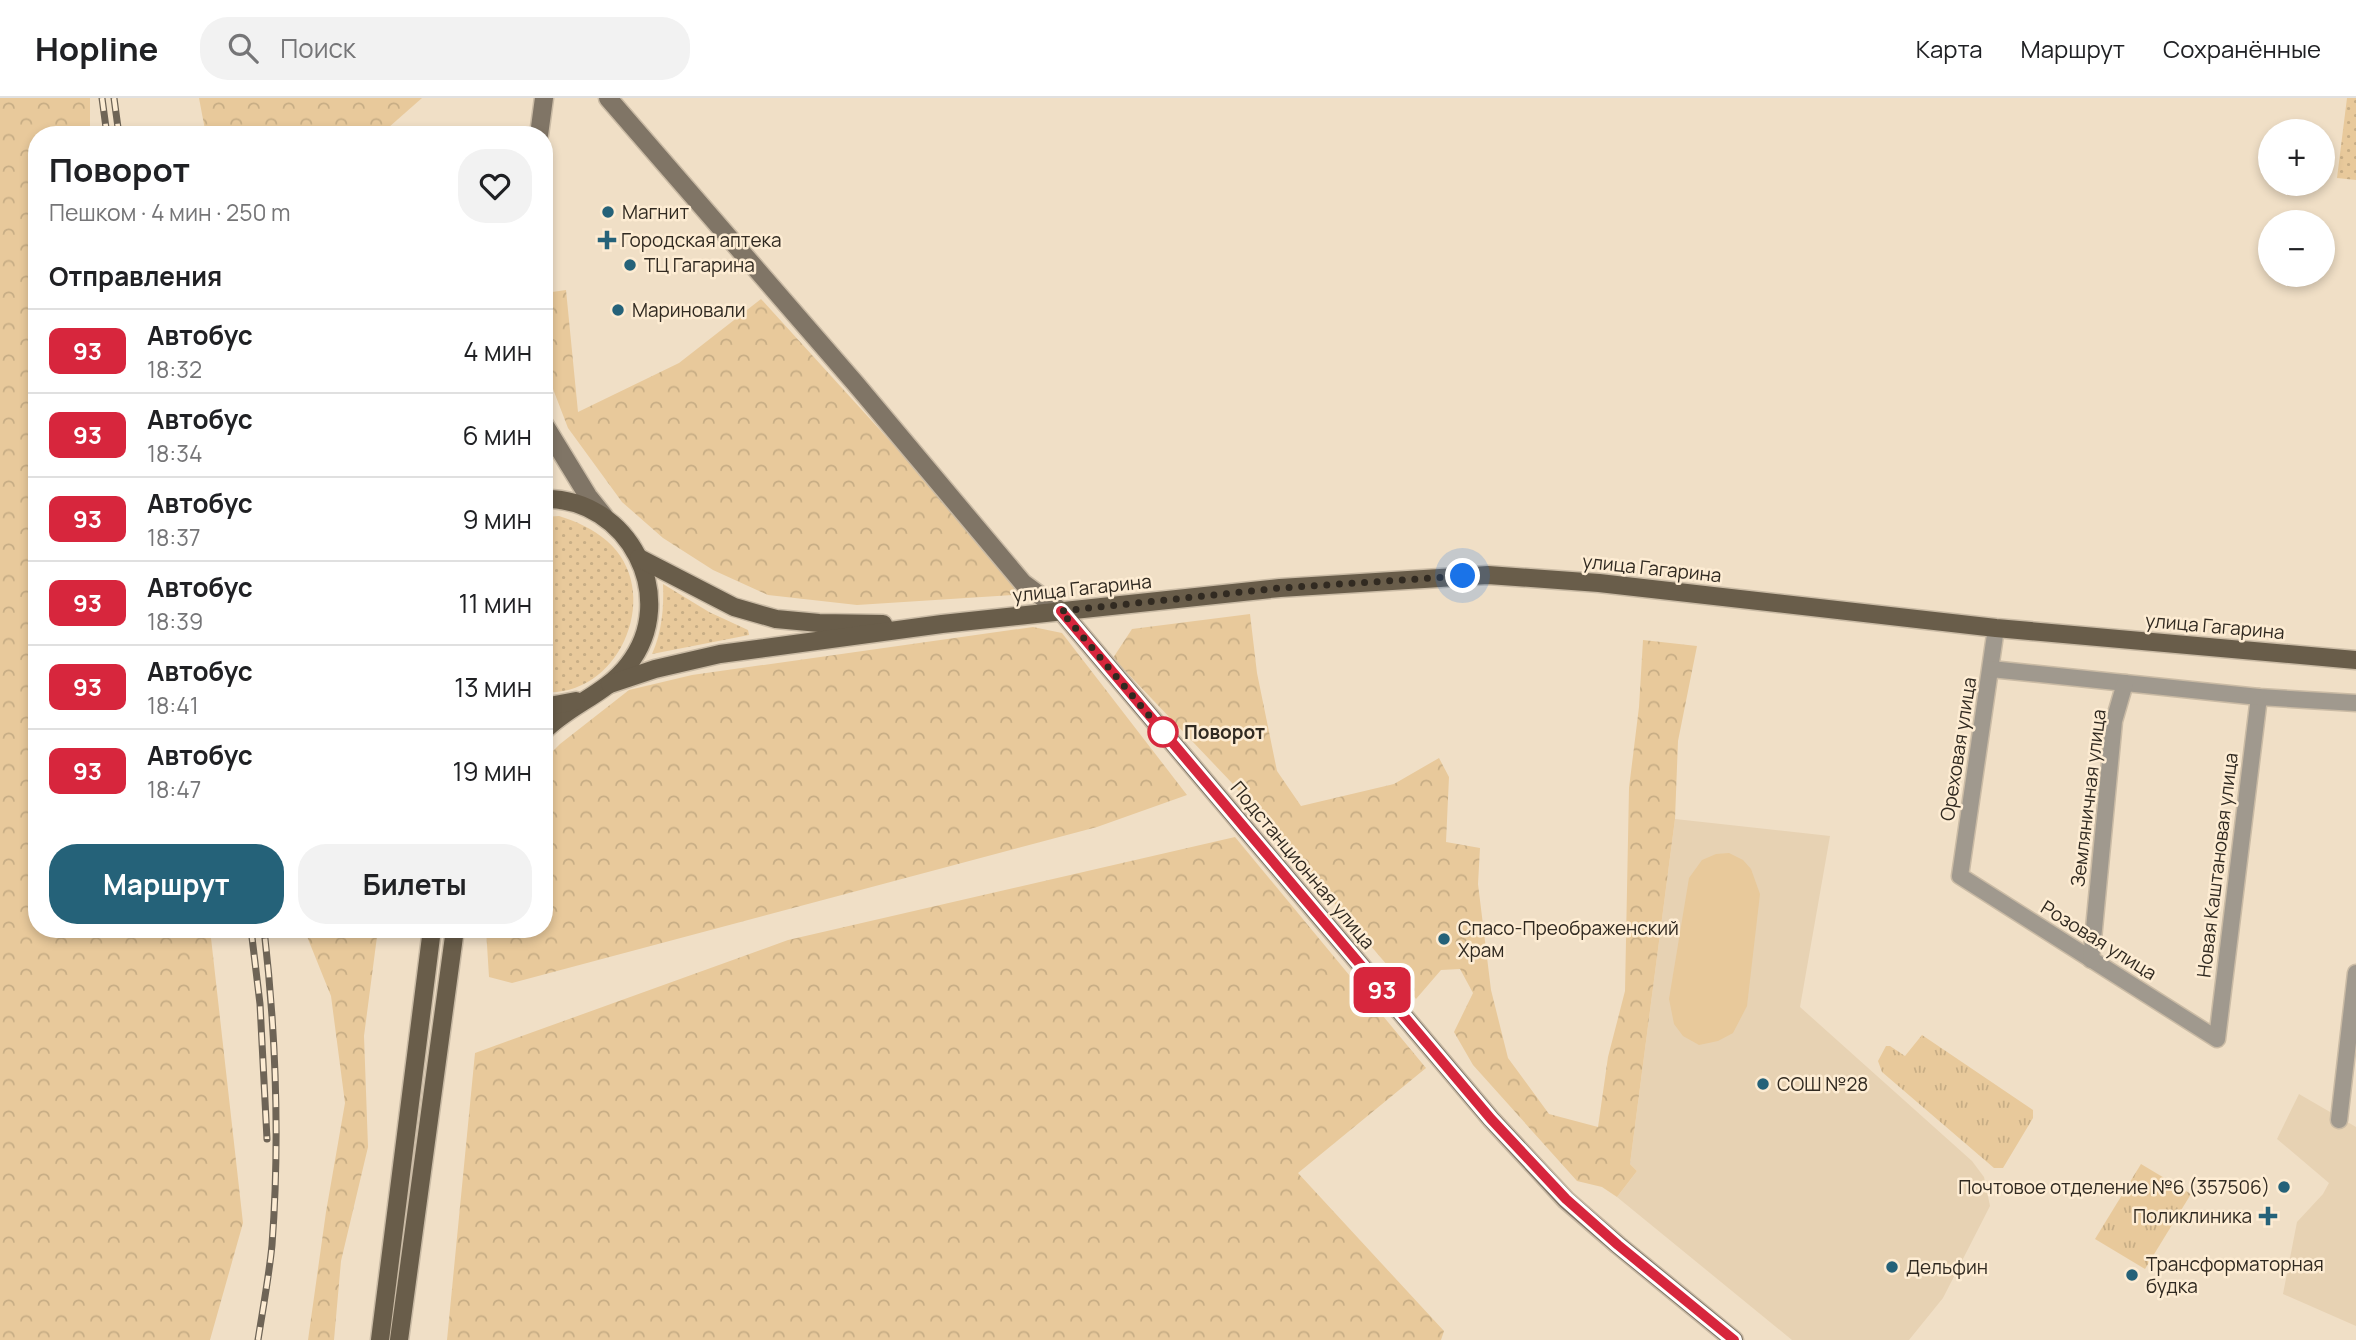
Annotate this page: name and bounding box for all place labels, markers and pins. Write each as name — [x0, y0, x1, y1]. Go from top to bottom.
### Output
place label: Магнит — [622, 199, 689, 225]
marker: Магнит — [600, 204, 616, 220]
place label: Городская аптека — [621, 227, 782, 253]
marker: Городская аптека — [599, 232, 615, 248]
place label: ТЦ Гагарина — [644, 252, 755, 278]
marker: ТЦ Гагарина — [622, 257, 638, 273]
place label: Мариновали — [632, 297, 746, 323]
marker: Мариновали — [610, 302, 626, 318]
marker: Поворот — [1148, 717, 1178, 747]
place label: Поворот — [1184, 719, 1265, 745]
place label: Спасо-Преображенский Храм — [1458, 915, 1679, 963]
marker: Спасо-Преображенский Храм — [1436, 931, 1452, 947]
place label: СОШ №28 — [1777, 1071, 1868, 1097]
marker: СОШ №28 — [1755, 1076, 1771, 1092]
place label: Почтовое отделение №6 (357506) — [1958, 1174, 2270, 1200]
marker: Почтовое отделение №6 (357506) — [2276, 1179, 2292, 1195]
place label: Поликлиника — [2133, 1203, 2252, 1229]
marker: Поликлиника — [2258, 1206, 2278, 1226]
place label: Трансформаторная будка — [2146, 1251, 2324, 1299]
place label: Дельфин — [1906, 1254, 1988, 1280]
marker: Дельфин — [1884, 1259, 1900, 1275]
marker: Трансформаторная будка — [2124, 1267, 2140, 1283]

